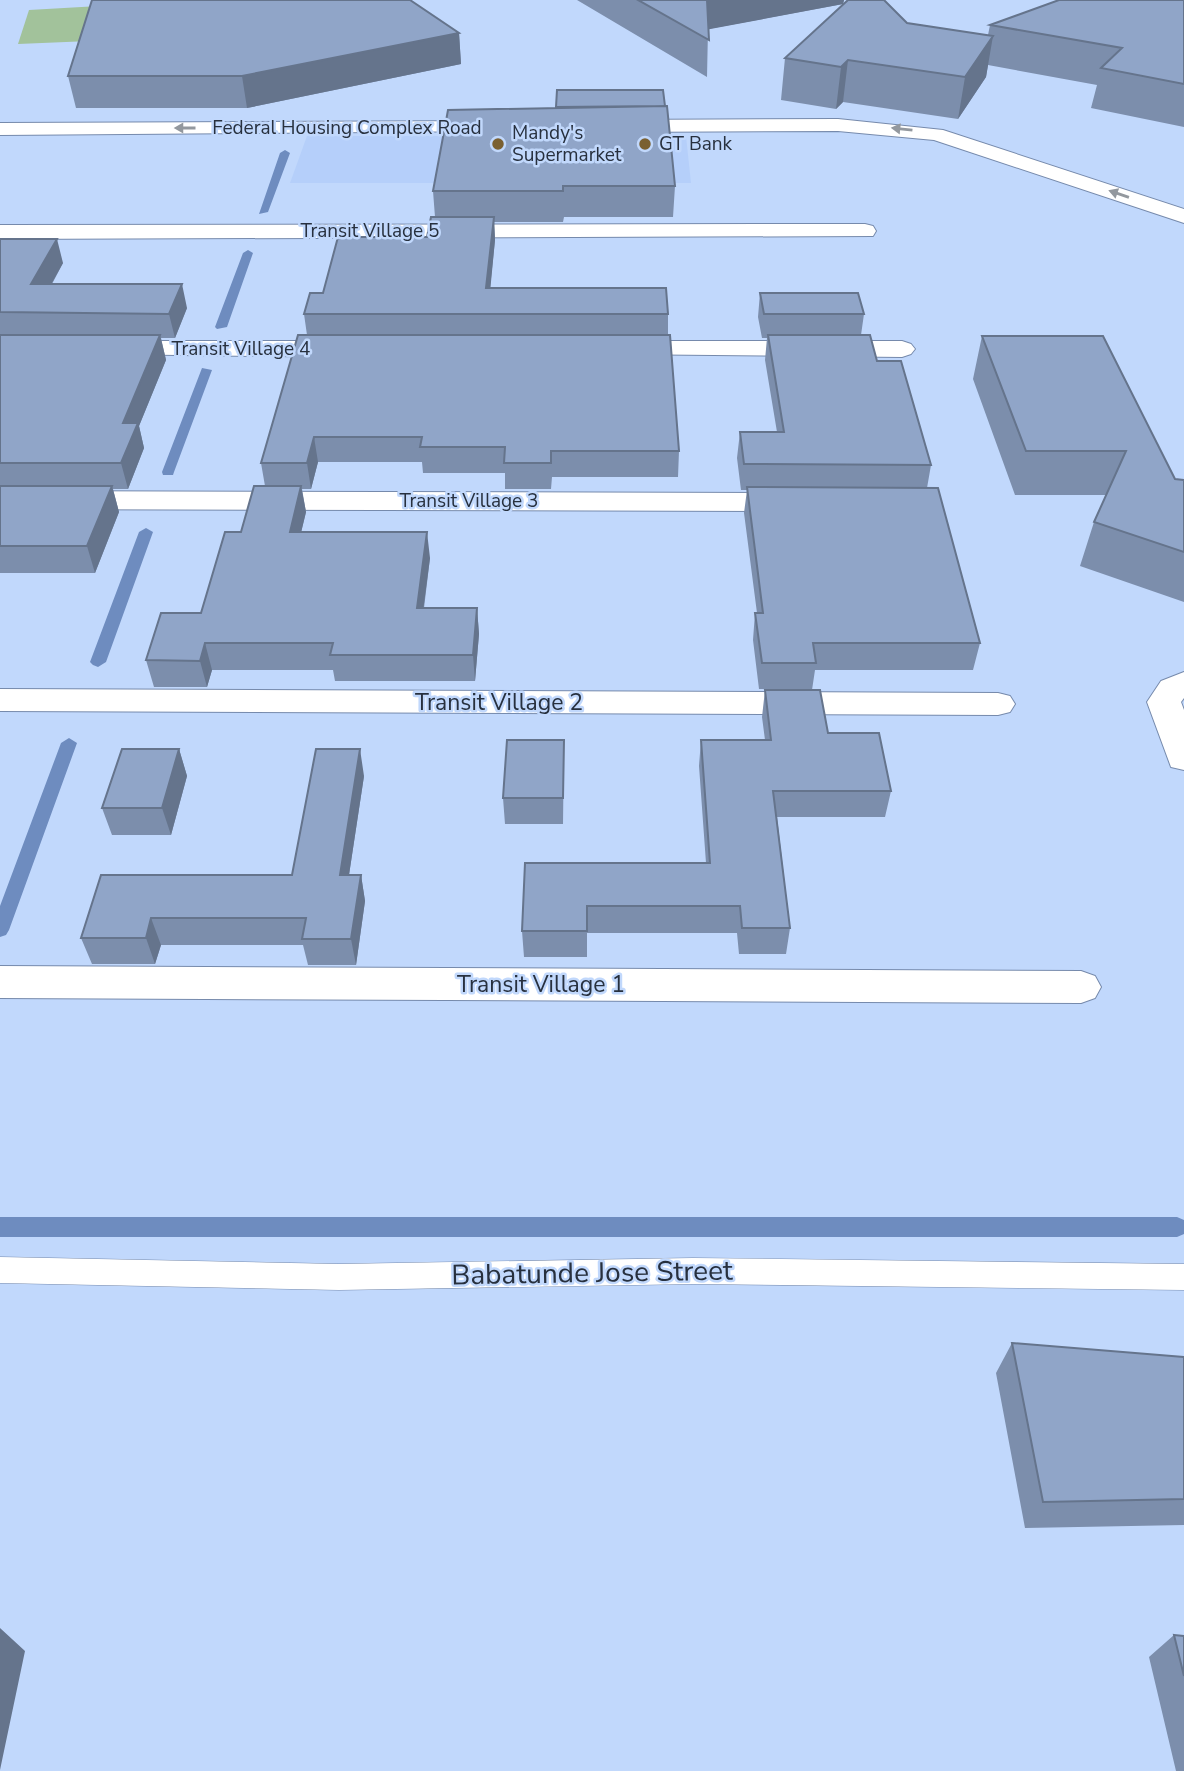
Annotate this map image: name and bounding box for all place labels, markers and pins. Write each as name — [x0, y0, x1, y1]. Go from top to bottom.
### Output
place label: Mandy's Supermarket — [512, 120, 622, 168]
place label: GT Bank — [659, 131, 733, 157]
marker: Mandy's Supermarket — [490, 136, 506, 152]
marker: GT Bank — [637, 136, 653, 152]

